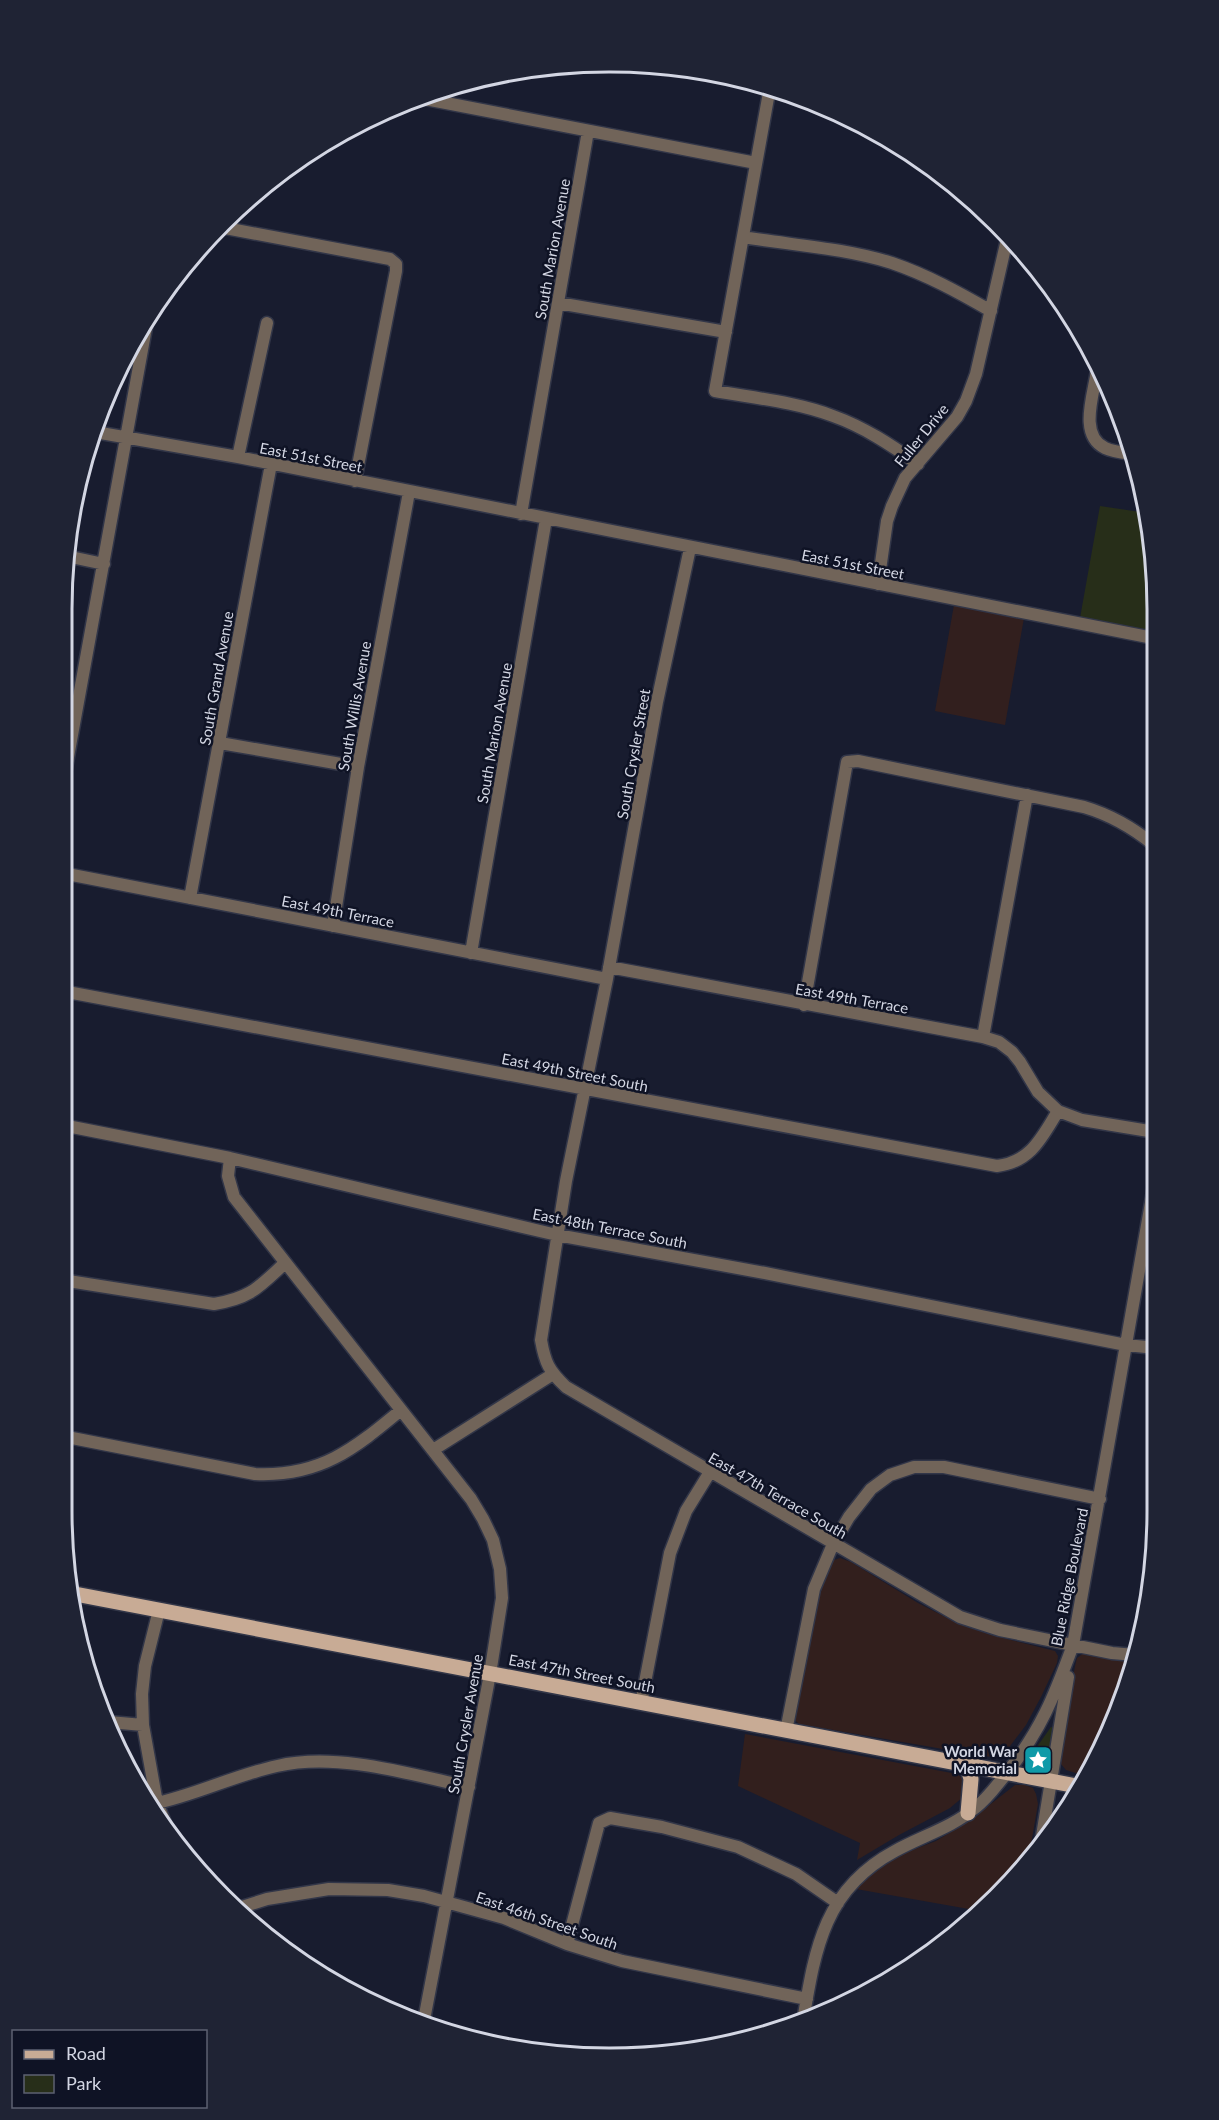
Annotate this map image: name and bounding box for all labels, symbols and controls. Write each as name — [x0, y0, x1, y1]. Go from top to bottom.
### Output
street label: South Marion Avenue — [531, 177, 573, 321]
street label: Fuller Drive — [890, 400, 952, 470]
street label: East 51st Street — [258, 438, 365, 476]
street label: East 51st Street — [800, 545, 907, 583]
street label: South Grand Avenue — [195, 609, 237, 747]
street label: South Willis Avenue — [334, 640, 374, 772]
street label: South Marion Avenue — [473, 661, 515, 805]
street label: South Crysler Street — [613, 687, 653, 821]
street label: East 49th Terrace — [280, 891, 396, 931]
street label: East 49th Terrace — [794, 979, 910, 1017]
street label: East 49th Street South — [500, 1049, 650, 1095]
street label: East 48th Terrace South — [531, 1204, 689, 1252]
street label: East 47th Terrace South — [706, 1448, 850, 1542]
street label: Blue Ridge Boulevard — [1047, 1506, 1091, 1648]
street label: East 47th Street South — [507, 1650, 657, 1696]
street label: South Crysler Avenue — [444, 1653, 486, 1795]
place label: World War Memorial — [944, 1742, 1017, 1777]
place icon: World War Memorial — [1022, 1744, 1054, 1776]
street label: East 46th Street South — [474, 1887, 620, 1953]
legend — [12, 2030, 207, 2108]
text: Road — [66, 2042, 106, 2064]
text: Park — [66, 2072, 102, 2094]

